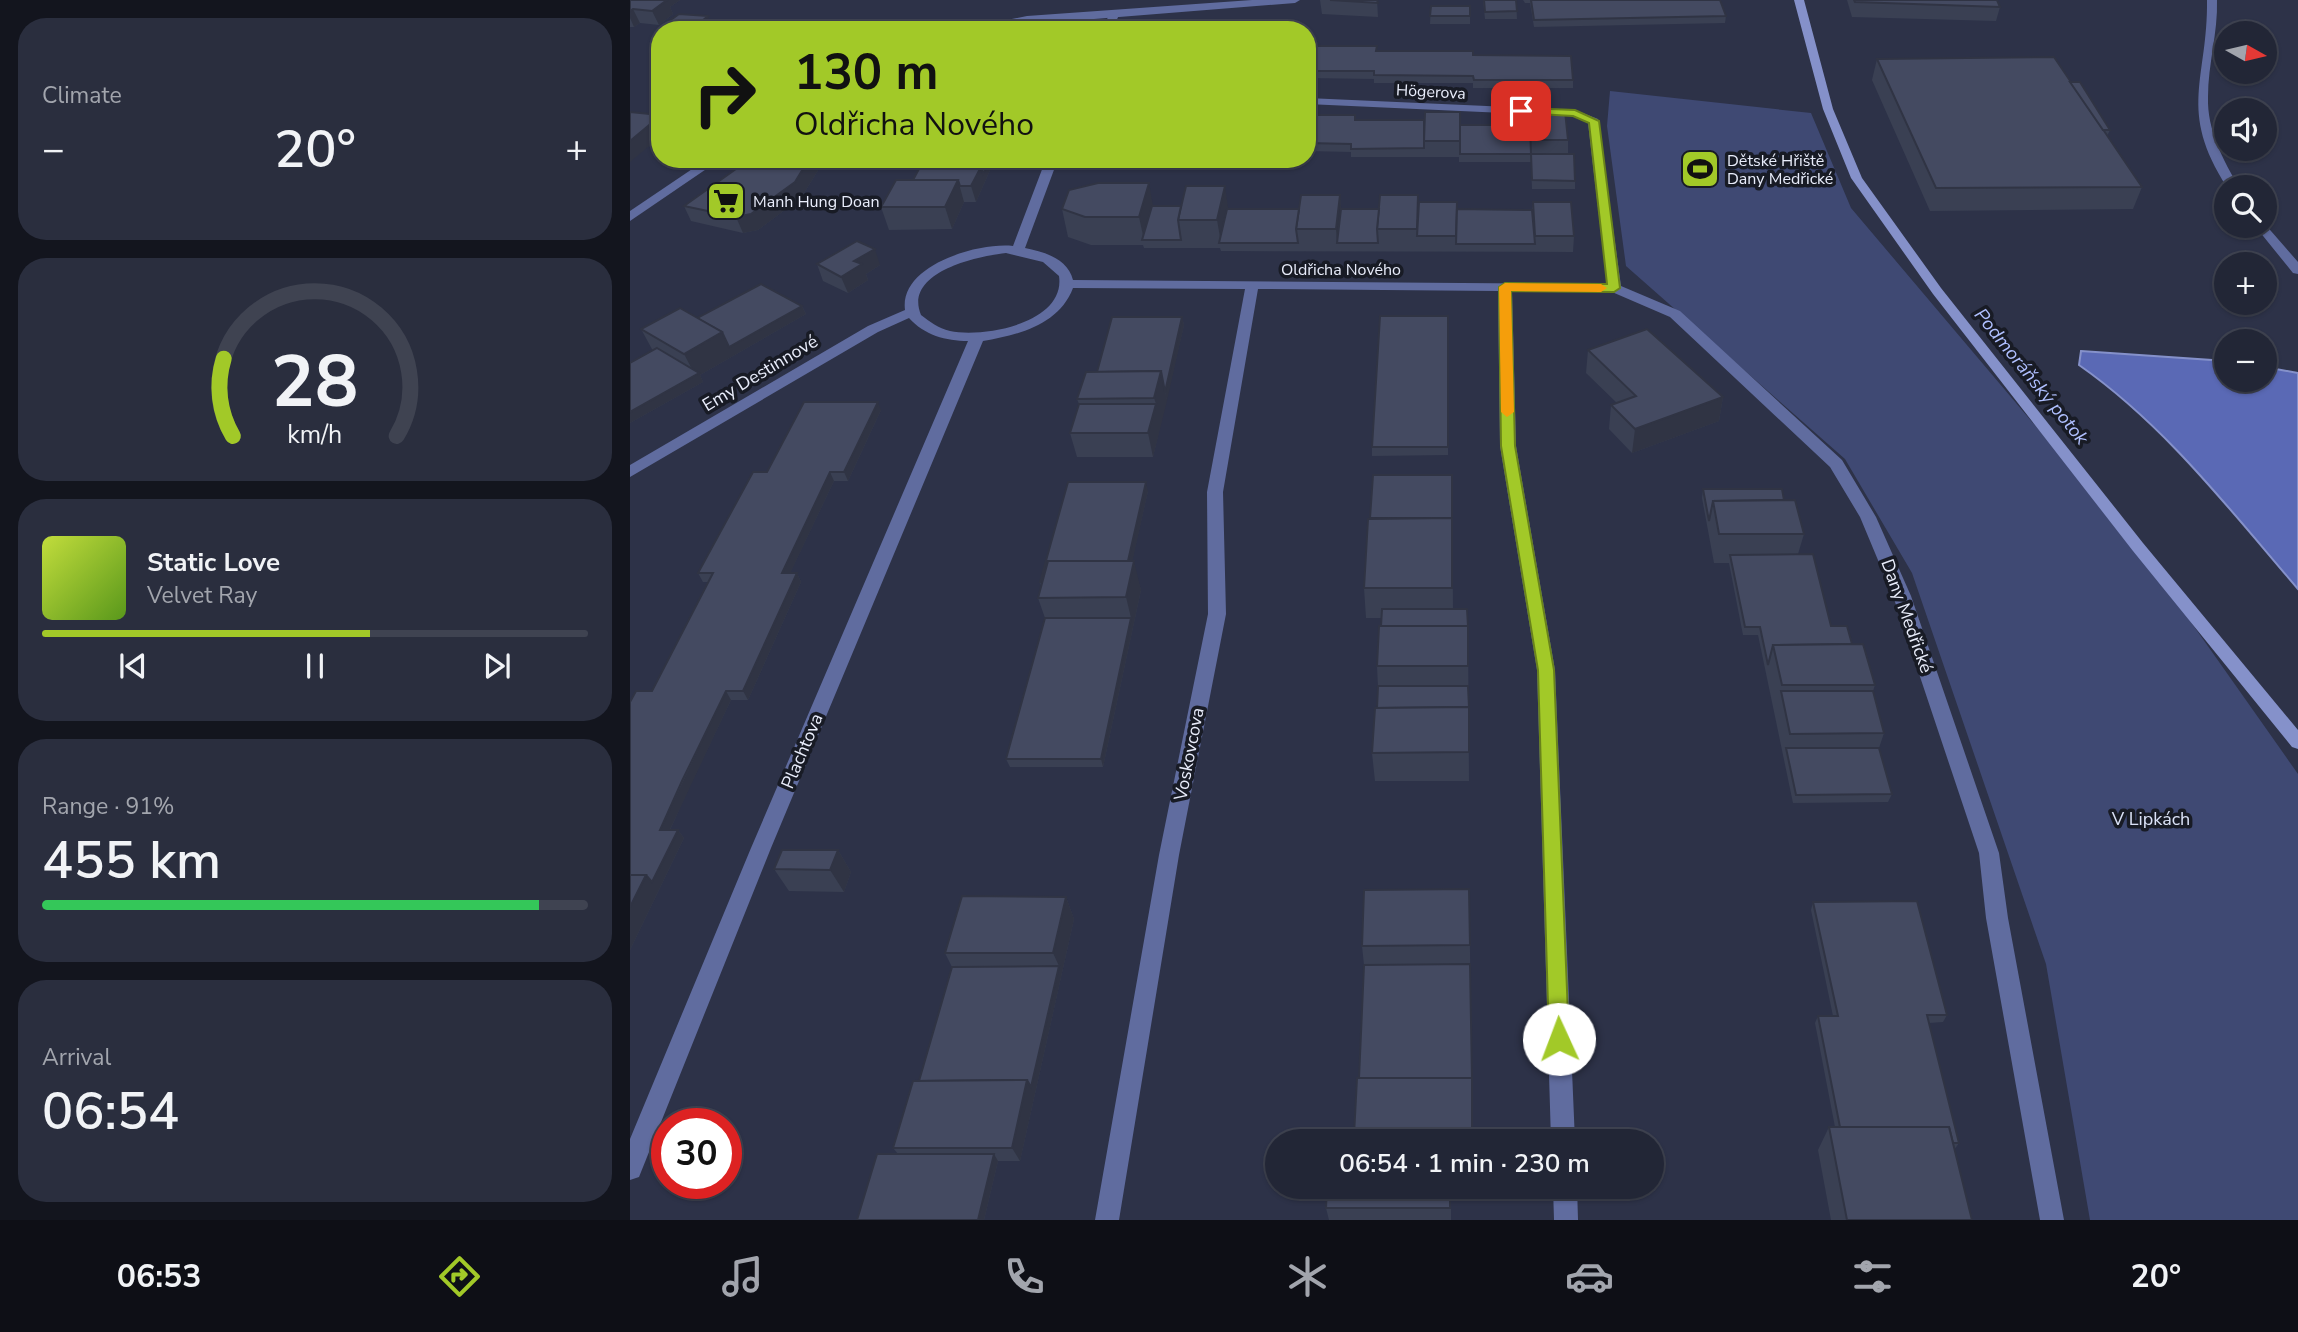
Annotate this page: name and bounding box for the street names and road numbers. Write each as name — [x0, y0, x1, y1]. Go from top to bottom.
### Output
street label: Högerova — [1395, 79, 1466, 105]
street label: Oldřicha Nového — [1281, 259, 1401, 281]
street label: Emy Destinnové — [698, 329, 822, 417]
street label: Dany Medřické — [1875, 556, 1939, 676]
street label: Voskovcova — [1168, 705, 1210, 804]
street label: Plachtova — [775, 710, 829, 792]

